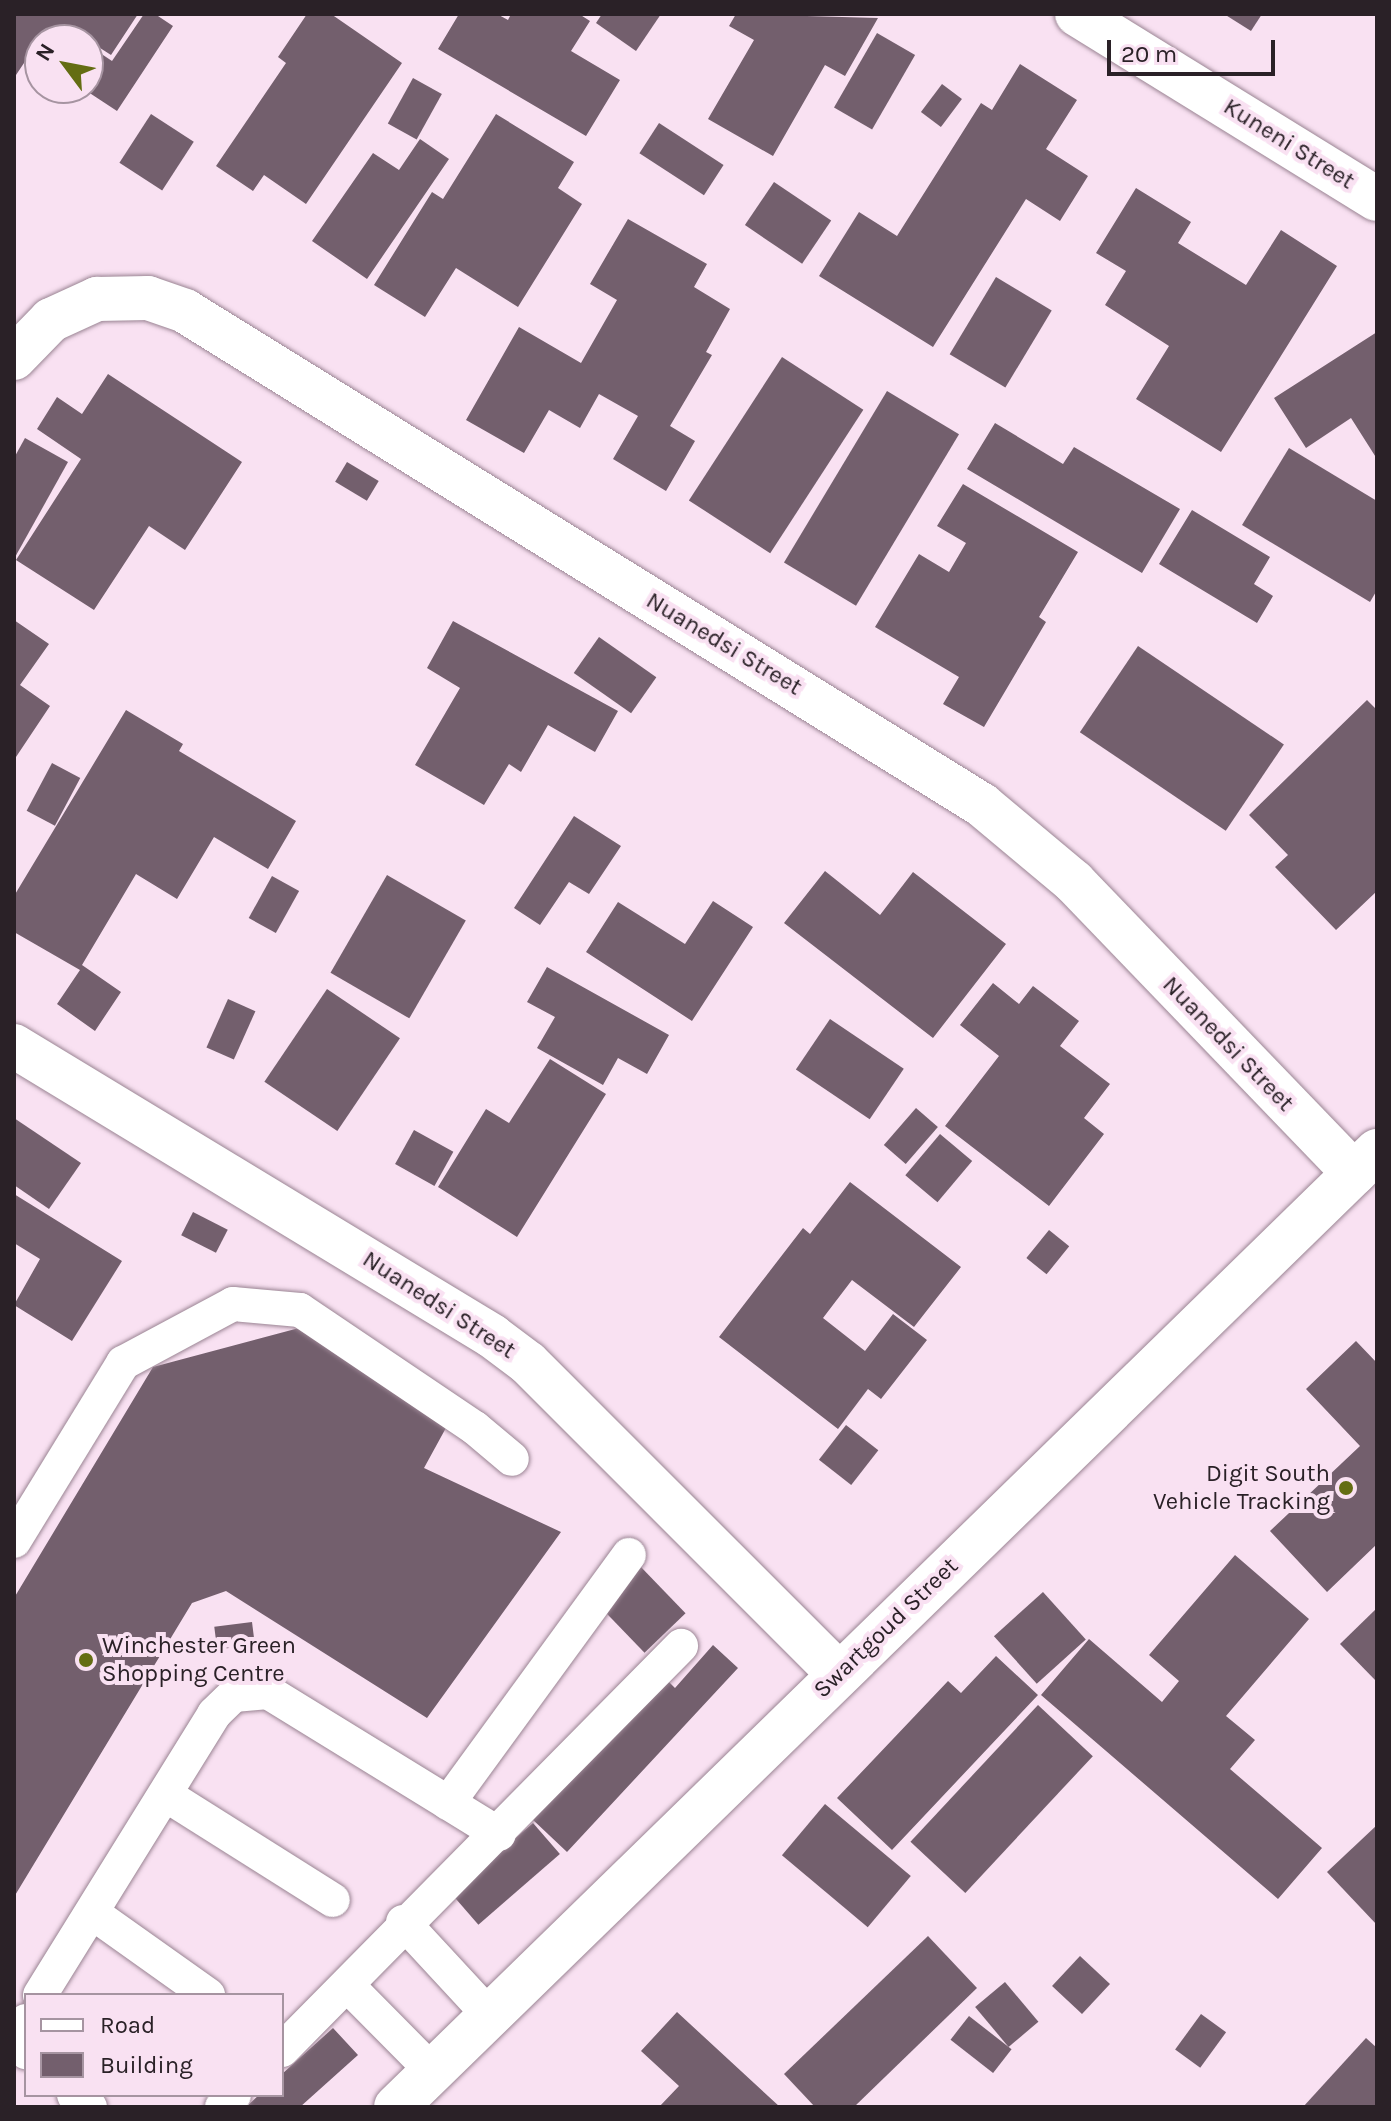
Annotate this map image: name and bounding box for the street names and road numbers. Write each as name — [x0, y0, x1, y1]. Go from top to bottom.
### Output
street label: Kuneni Street — [1218, 92, 1360, 196]
street label: Nuanedsi Street — [641, 586, 807, 702]
street label: Nuanedsi Street — [1156, 971, 1300, 1117]
street label: Nuanedsi Street — [357, 1245, 521, 1365]
street label: Swartgoud Street — [808, 1552, 964, 1704]

